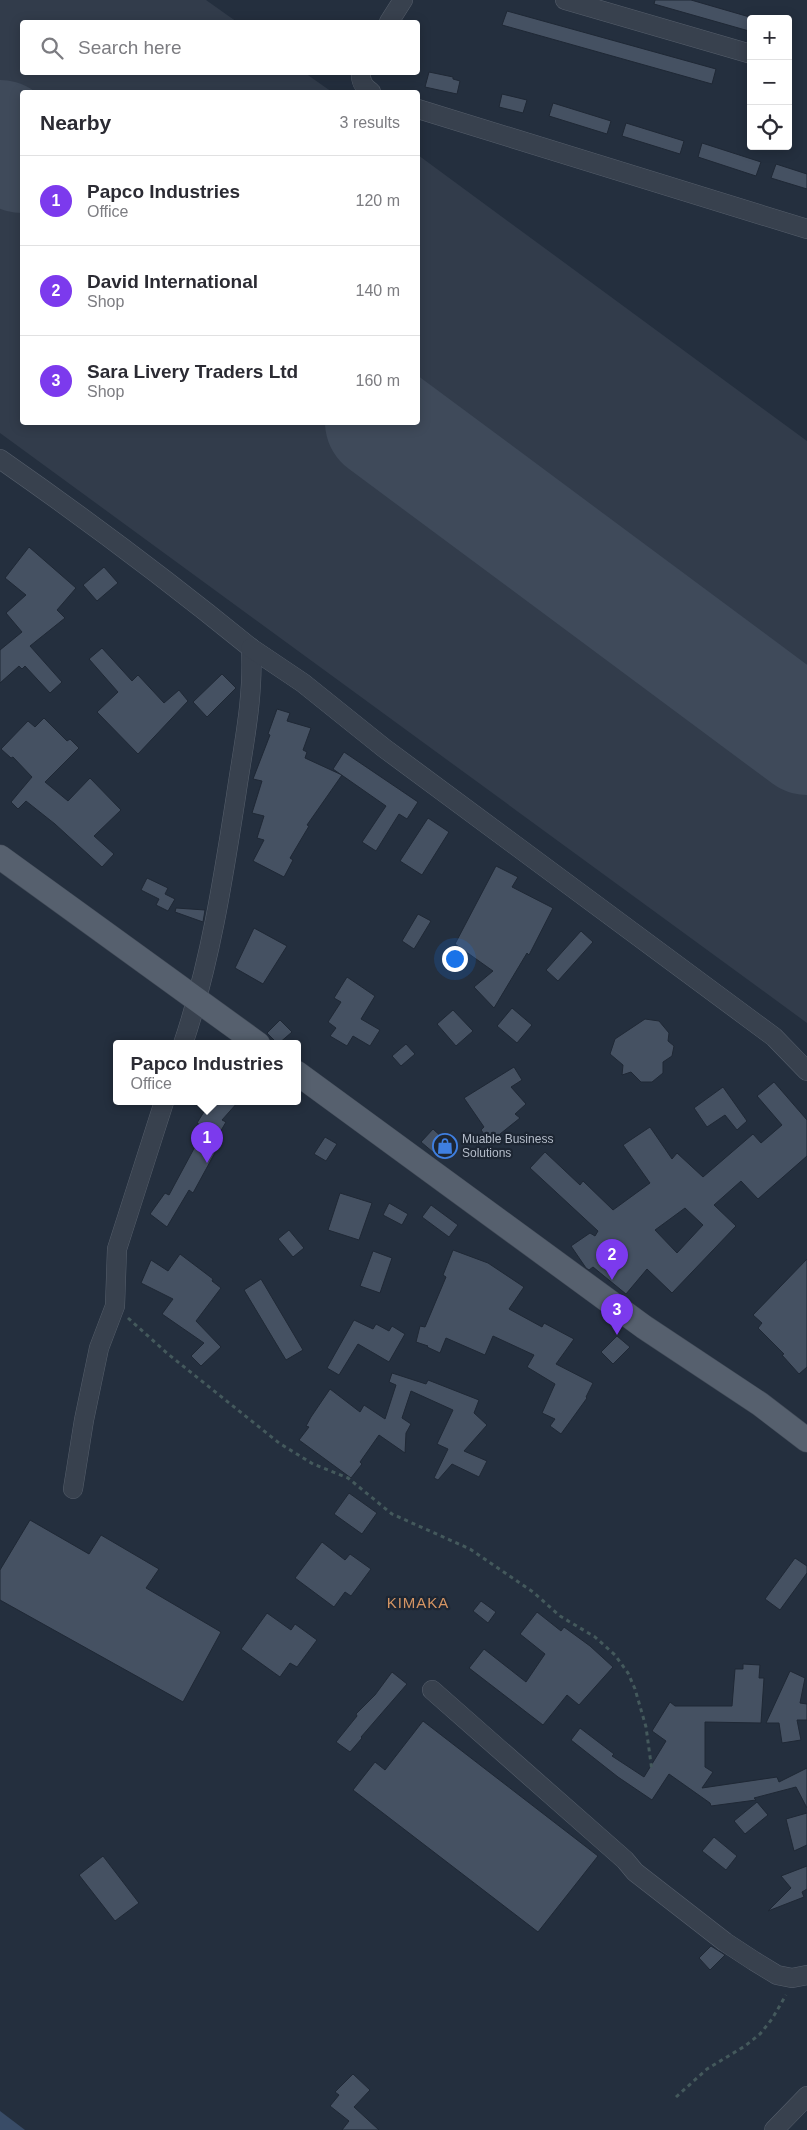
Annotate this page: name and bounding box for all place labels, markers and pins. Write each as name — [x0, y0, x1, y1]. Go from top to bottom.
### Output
pin: 1 — [191, 1122, 223, 1163]
place label: Muable Business Solutions — [462, 1132, 553, 1160]
shop icon: Muable Business Solutions — [432, 1133, 458, 1159]
pin: 2 — [596, 1239, 628, 1280]
pin: 3 — [601, 1294, 633, 1335]

